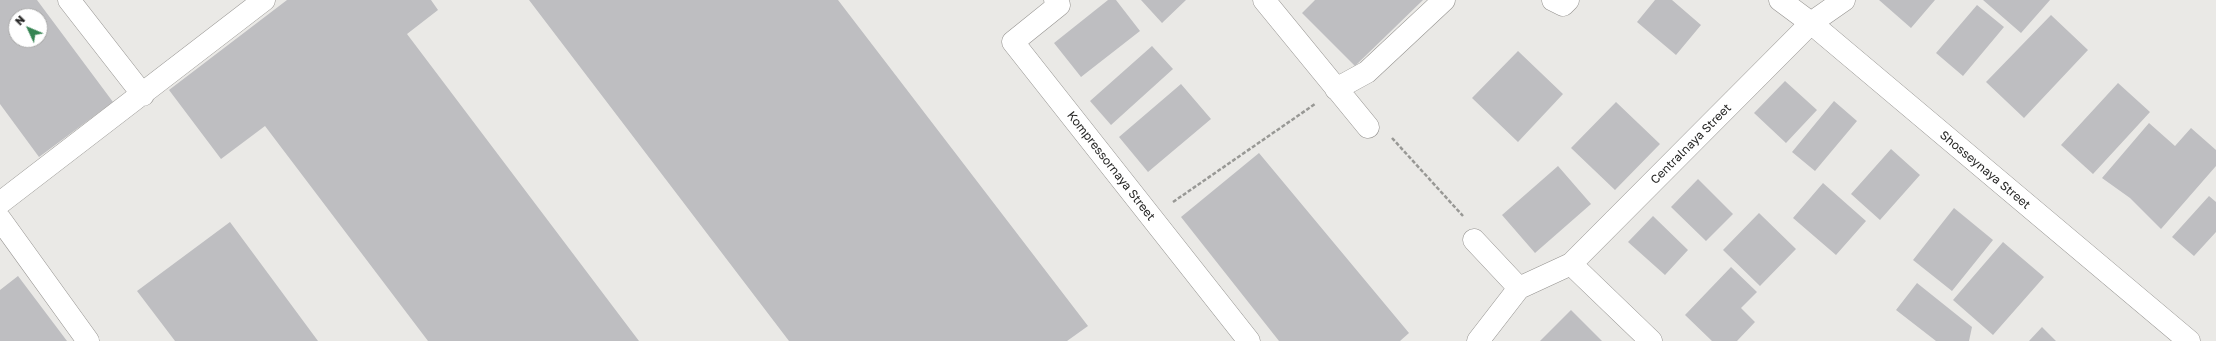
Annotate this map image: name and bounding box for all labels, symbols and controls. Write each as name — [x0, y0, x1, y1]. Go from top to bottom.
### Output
north arrow — [8, 8, 48, 48]
text: N — [12, 12, 27, 28]
street label: Centralnaya Street — [1648, 101, 1734, 187]
street label: Kompressornaya Street — [1064, 108, 1158, 224]
street label: Shosseynaya Street — [1937, 128, 2033, 212]

